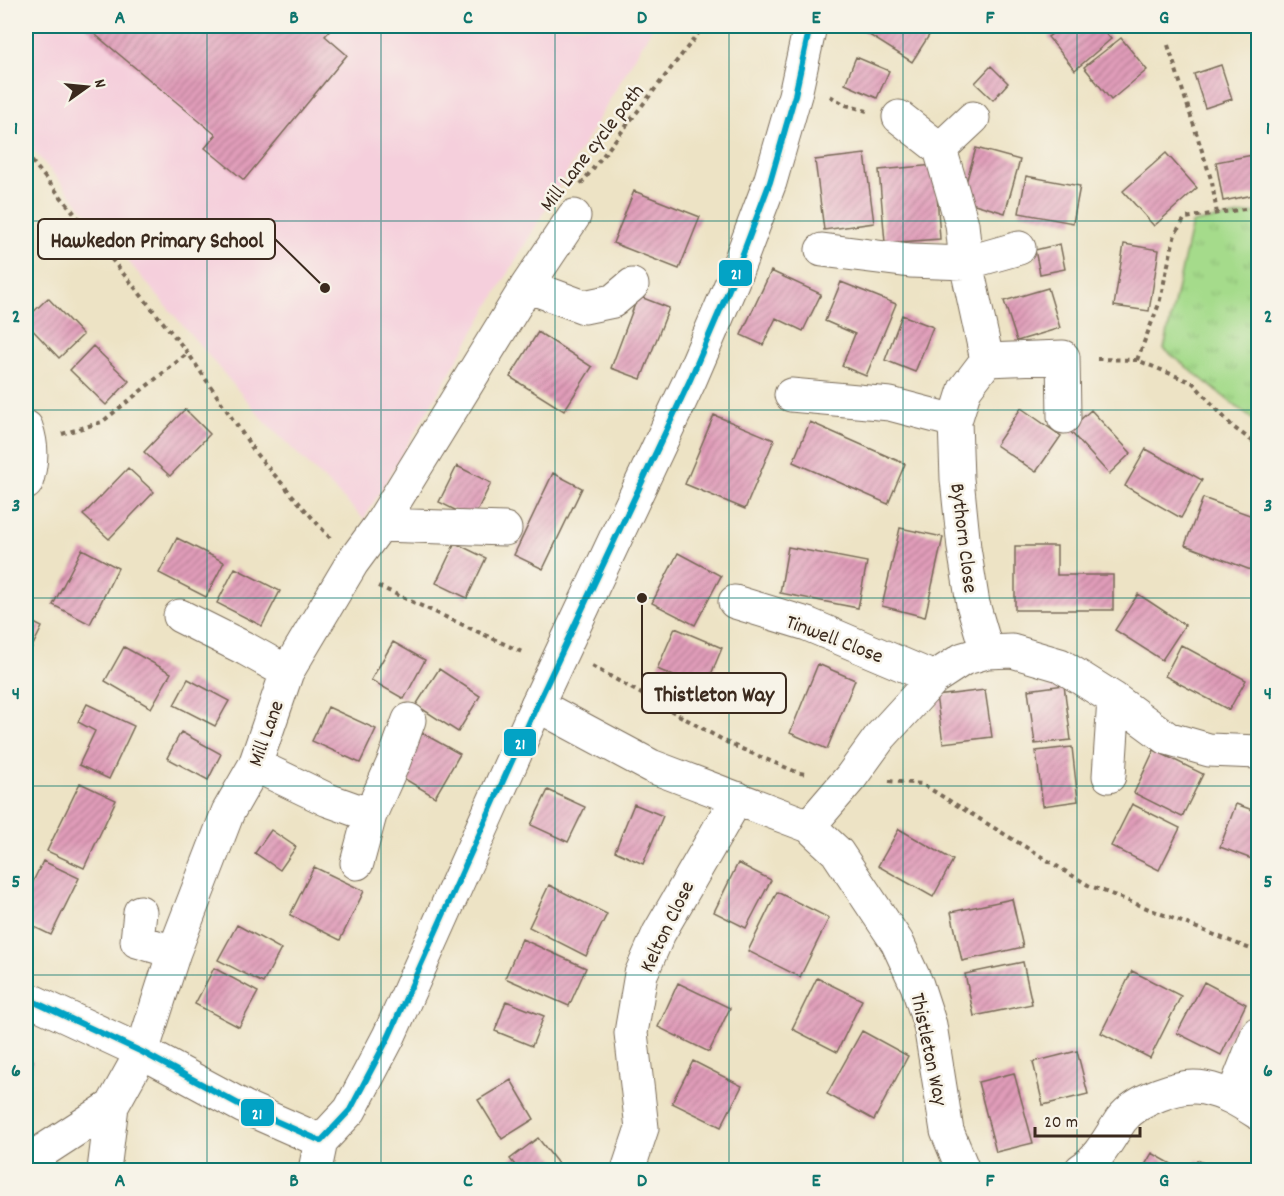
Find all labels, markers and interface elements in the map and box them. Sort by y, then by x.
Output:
text: A [115,5,126,33]
text: B [289,5,299,33]
text: C [463,5,473,33]
text: D [637,5,648,33]
text: E [811,5,821,33]
text: F [986,5,996,33]
text: G [1159,5,1169,33]
north arrow [57,57,117,117]
text: N [87,77,111,91]
street label: Mill Lane cycle path [534,79,653,219]
text: 1 [14,116,18,144]
text: 1 [1266,116,1270,144]
callout: Hawkedon Primary School [38,219,275,259]
text: Hawkedon Primary School [51,227,264,258]
line badge: 21 [718,259,753,287]
text: 21 [731,264,741,287]
text: 2 [12,304,20,332]
text: 2 [1264,304,1272,332]
street label: Bythorn Close [940,482,984,595]
text: 3 [12,493,20,521]
text: 3 [1264,493,1272,521]
street label: Tinwell Close [781,608,887,673]
callout: Thistleton Way [642,673,786,713]
text: 4 [12,681,20,709]
text: Thistleton Way [654,681,775,712]
text: 4 [1264,681,1272,709]
street label: Mill Lane [242,697,294,771]
line badge: 21 [503,728,537,757]
text: 21 [515,734,525,757]
text: 5 [11,869,21,897]
text: 5 [1263,869,1273,897]
street label: Kelton Close [634,877,704,978]
street label: Thistleton Way [900,990,954,1109]
text: 6 [11,1058,21,1086]
text: 6 [1263,1058,1273,1086]
line badge: 21 [240,1098,275,1127]
scale bar [1035,1100,1140,1138]
text: 21 [252,1104,262,1127]
text: 20 m [1044,1111,1078,1136]
text: A [115,1168,126,1196]
text: B [289,1168,299,1196]
text: C [463,1168,473,1196]
text: D [637,1168,648,1196]
text: E [811,1168,821,1196]
text: F [986,1168,996,1196]
text: G [1159,1168,1169,1196]

